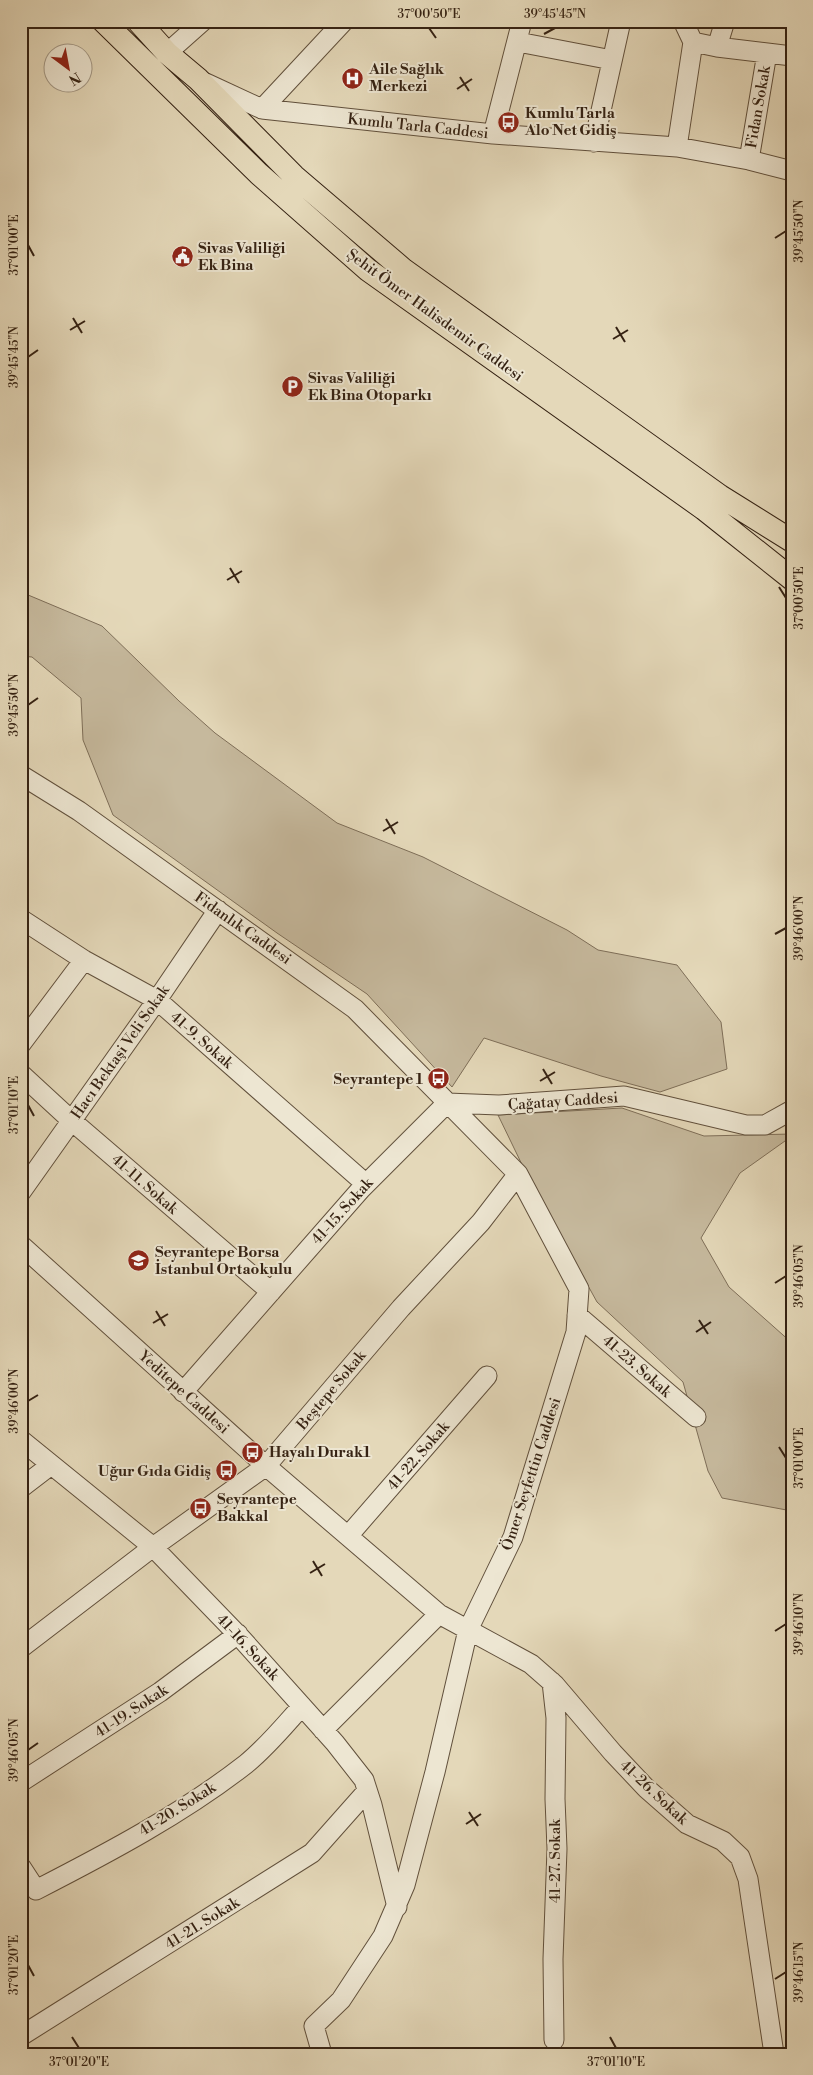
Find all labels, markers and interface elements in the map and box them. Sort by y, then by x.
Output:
text: 37°00'50"E [398,7,461,22]
text: 39°45'45"N [524,7,586,22]
north arrow [42,42,92,92]
place label: Aile Sağlık Merkezi [368,60,445,96]
street label: Fidan Sokak [742,63,775,150]
hospital icon: Aile Sağlık Merkezi [341,66,365,90]
text: N [65,68,84,89]
place label: Kumlu Tarla Alo Net Gidiş [524,104,617,140]
street label: Kumlu Tarla Caddesi [347,110,489,143]
bus stop icon: Kumlu Tarla Alo Net Gidiş [497,110,521,134]
text: 39°45'50"N [792,199,807,262]
text: 37°01'00"E [7,214,22,276]
place label: Sivas Valiliği Ek Bina [198,239,286,275]
street label: Şehit Ömer Halisdemir Caddesi [343,244,527,386]
public building icon: Sivas Valiliği Ek Bina [170,245,194,269]
text: 39°45'45"N [7,326,22,388]
place label: Sivas Valiliği Ek Bina Otoparkı [308,369,432,405]
parking icon: Sivas Valiliği Ek Bina Otoparkı [280,375,304,399]
text: 37°00'50"E [792,567,807,630]
text: 39°45'50"N [7,673,22,736]
street label: Fidanlık Caddesi [191,888,295,969]
text: 39°46'00"N [792,895,807,960]
street label: Hacı Bektaşi Veli Sokak [67,981,175,1123]
street label: 41-9. Sokak [166,1008,238,1074]
bus stop icon: Seyrantepe 1 [427,1067,451,1091]
place label: Seyrantepe 1 [334,1070,424,1089]
text: 37°01'10"E [7,1076,22,1134]
street label: Çağatay Caddesi [507,1088,619,1115]
street label: 41-11. Sokak [107,1150,183,1219]
street label: 41-15. Sokak [307,1173,378,1249]
place label: Seyrantepe Borsa İstanbul Ortaokulu [155,1243,293,1279]
text: 39°46'05"N [792,1244,807,1308]
school or university icon: Seyrantepe Borsa İstanbul Ortaokulu [127,1249,151,1273]
street label: 41-23. Sokak [598,1331,676,1402]
street label: Yeditepe Caddesi [134,1346,233,1438]
street label: Beştepe Sokak [292,1346,371,1435]
text: 39°46'00"N [7,1368,22,1433]
street label: Ömer Seyfettin Caddesi [497,1395,565,1553]
street label: 41-22. Sokak [383,1417,454,1495]
text: 37°01'00"E [792,1427,807,1489]
bus stop icon: Hayalı Durak1 [241,1440,265,1464]
place label: Hayalı Durak1 [269,1443,371,1462]
bus stop icon: Uğur Gıda Gidiş [215,1459,239,1483]
place label: Uğur Gıda Gidiş [98,1462,211,1481]
place label: Seyrantepe Bakkal [217,1490,297,1526]
bus stop icon: Seyrantepe Bakkal [189,1496,213,1520]
text: 39°46'10"N [792,1593,807,1655]
street label: 41-16. Sokak [212,1610,284,1685]
street label: 41-19. Sokak [91,1680,172,1742]
text: 39°46'05"N [7,1718,22,1782]
street label: 41-26. Sokak [616,1756,693,1830]
street label: 41-20. Sokak [135,1778,220,1841]
street label: 41-27. Sokak [546,1818,565,1903]
street label: 41-21. Sokak [162,1892,244,1954]
text: 37°01'20"E [7,1935,22,1995]
text: 39°46'15"N [792,1942,807,2002]
text: 37°01'20"E [49,2055,109,2070]
text: 37°01'10"E [587,2055,645,2070]

